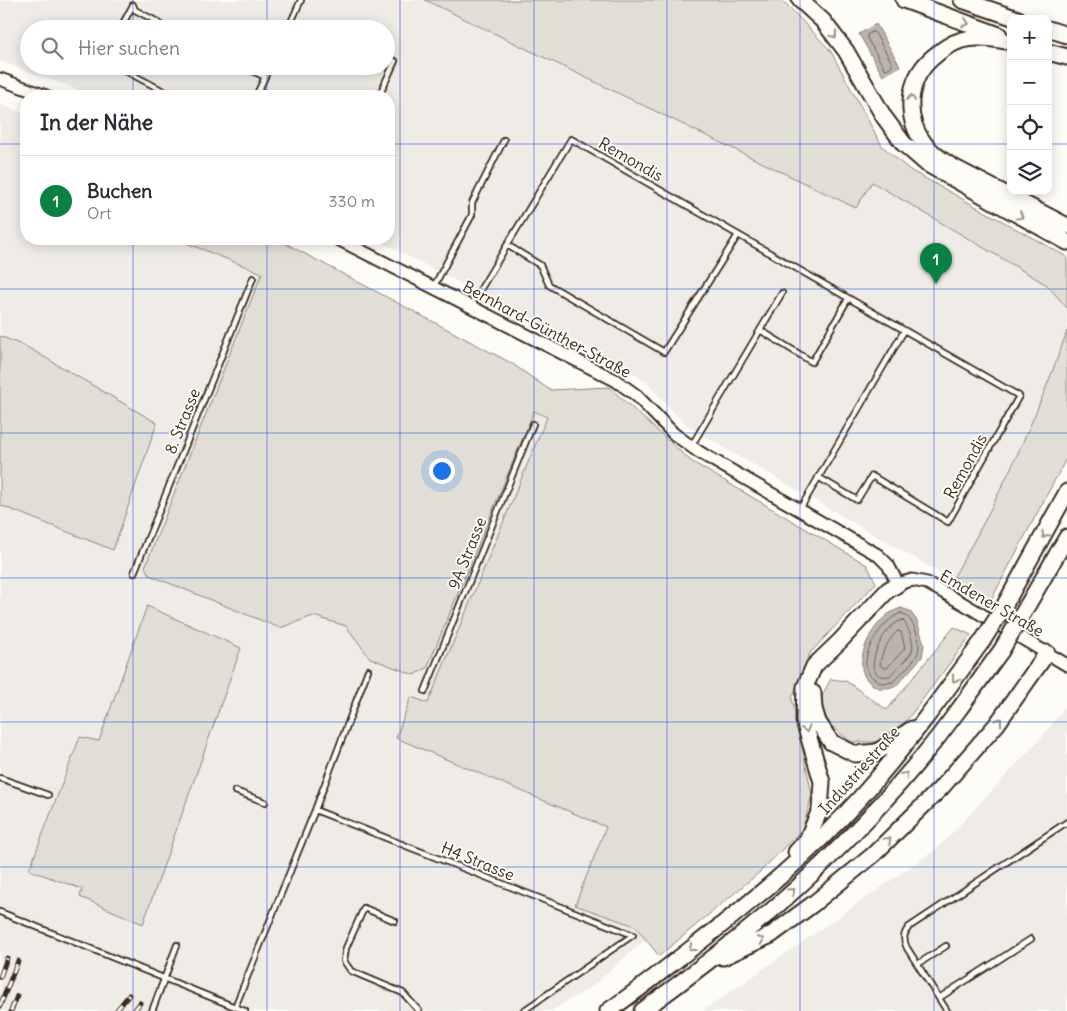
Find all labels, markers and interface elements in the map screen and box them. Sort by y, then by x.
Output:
map controls [1007,15,1052,195]
button: + [1007,15,1052,60]
one-way arrow [962,17,970,27]
search box [20,20,395,75]
one-way arrow [828,29,836,38]
icon: search [38,34,66,62]
text: Hier suchen [78,36,180,60]
button: − [1007,60,1052,105]
one-way arrow [906,94,917,102]
button: locate [1007,105,1052,150]
text: In der Nähe [40,109,153,136]
street label: Remondis [595,133,667,185]
button: layers [1007,150,1052,195]
text: Buchen [87,179,152,203]
text: 1 [53,191,59,211]
text: 330 m [328,191,375,211]
text: Ort [87,203,111,223]
one-way arrow [1015,210,1024,220]
pin: 1 [920,243,952,284]
street label: Bernhard-Günther-Straße [459,276,635,382]
street label: 8. Strasse [160,385,204,457]
street label: Remondis [939,430,991,502]
your location [429,458,455,484]
street label: 9A Strasse [443,514,491,592]
one-way arrow [1041,530,1051,539]
street label: Emdener Straße [937,565,1047,641]
one-way arrow [952,673,961,683]
one-way arrow [993,717,1002,727]
street label: Industriestraße [814,722,904,818]
one-way arrow [801,724,811,732]
one-way arrow [900,772,908,781]
one-way arrow [883,836,892,845]
street label: H4 Strasse [438,837,518,885]
one-way arrow [787,888,796,897]
one-way arrow [756,935,765,946]
one-way arrow [689,943,698,951]

